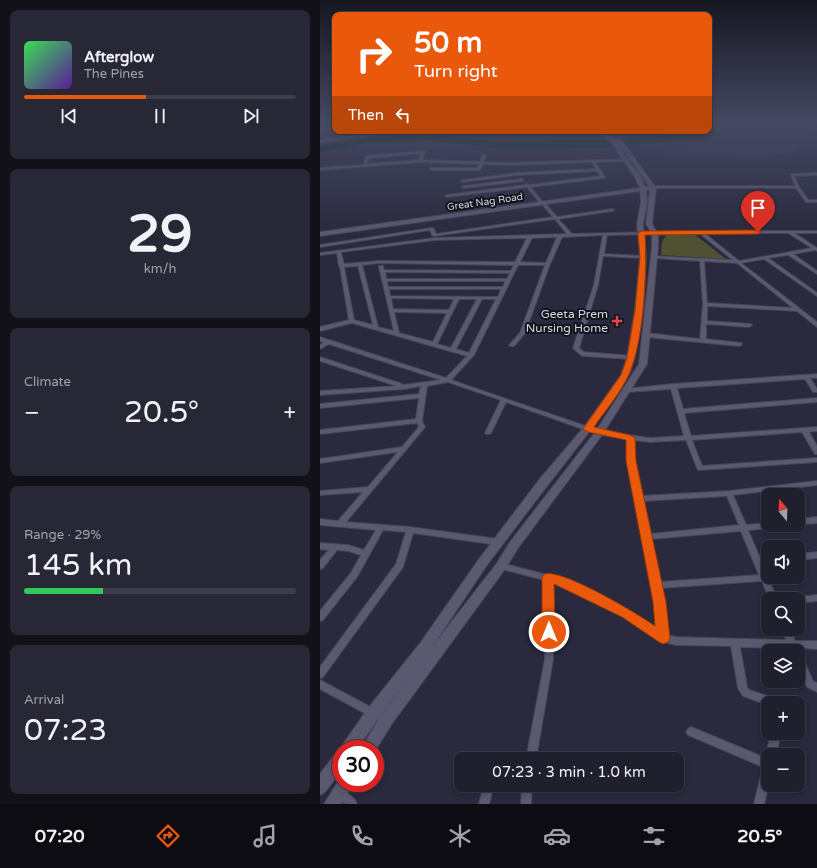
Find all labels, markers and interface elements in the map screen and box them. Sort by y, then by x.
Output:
text: 50 m [414,26,482,60]
icon: right [348,28,400,80]
text: Afterglow [84,48,154,66]
text: Turn right [414,60,498,82]
text: The Pines [84,66,144,82]
icon: left [392,104,414,126]
icon: previous [58,105,80,127]
icon: pause [149,105,171,127]
icon: next [240,105,262,127]
text: Then [348,106,384,124]
street label: Great Nag Road [446,191,524,213]
pin [741,191,775,232]
icon: arrive [747,197,769,219]
text: 29 [127,203,193,266]
text: km/h [144,261,176,277]
place label: Geeta Prem Nursing Home [526,307,608,335]
marker: Geeta Prem Nursing Home [611,315,623,327]
text: Climate [24,374,71,390]
text: 20.5° [124,394,199,431]
text: − [24,400,40,426]
text: + [284,400,296,426]
north arrow [761,488,805,532]
map controls [761,488,805,792]
text: Range · 29% [24,527,101,543]
button: sound [761,540,805,584]
text: 145 km [24,547,132,584]
button: search [761,592,805,636]
position arrow [528,611,570,653]
button: layers [761,644,805,688]
text: Arrival [24,692,64,708]
button: + [761,696,805,740]
text: 07:23 [24,712,107,749]
speed limit sign: 30 [332,740,384,792]
button: − [761,748,805,792]
text: 07:23 · 3 min · 1.0 km [492,763,646,781]
icon: directions [154,822,182,850]
icon: music [251,822,279,850]
icon: phone [348,822,376,850]
icon: climate [446,822,474,850]
icon: car [543,822,571,850]
icon: filters [640,822,668,850]
text: 07:20 [35,825,85,847]
text: 20.5° [737,825,782,847]

